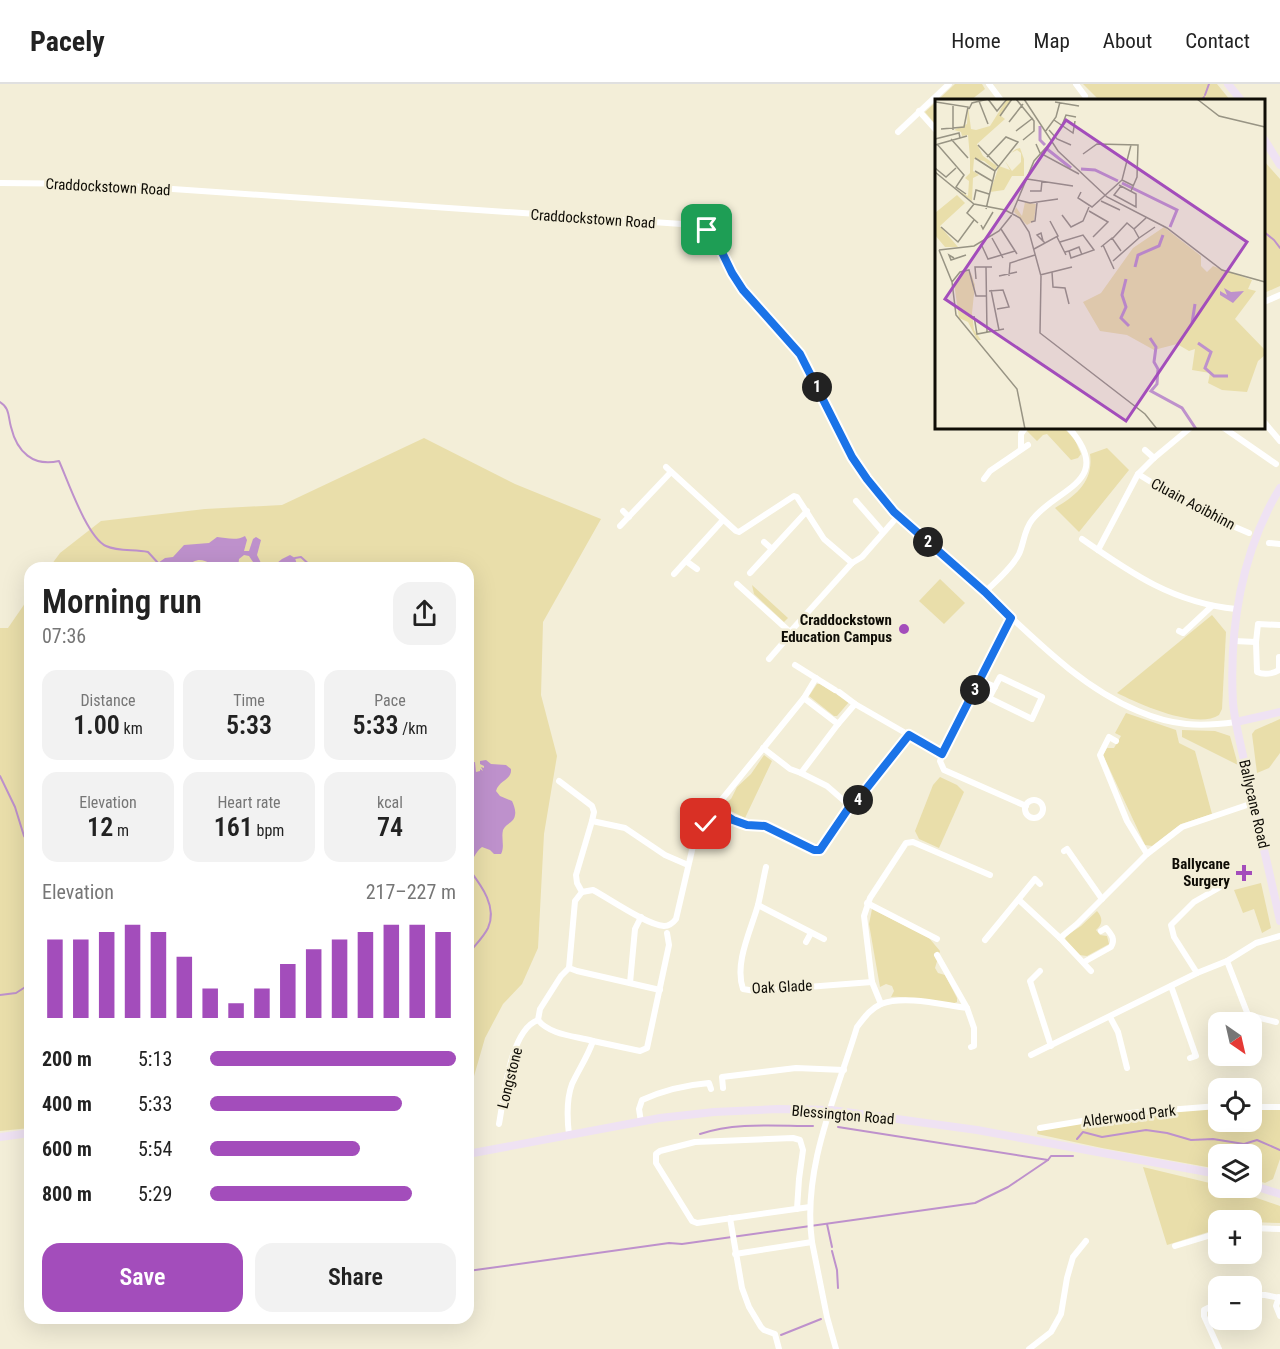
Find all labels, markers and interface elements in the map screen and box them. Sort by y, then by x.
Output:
text: Pacely [30,25,105,58]
text: Home [951,29,1001,53]
text: Map [1034,29,1070,53]
text: About [1103,29,1152,53]
text: Contact [1185,29,1250,53]
inset map [935,99,1265,429]
street label: Craddockstown Road [45,175,171,199]
pin [681,204,732,255]
street label: Craddockstown Road [530,206,656,232]
icon: arrive [690,213,723,246]
pin: 1 [802,372,832,402]
text: 1 [813,377,821,396]
street label: Cluain Aoibhinn [1148,474,1238,534]
pin: 2 [913,527,943,557]
text: 2 [924,532,932,551]
text: Morning run [42,582,202,621]
button: share [393,582,456,645]
place label: Craddockstown Education Campus [781,611,892,646]
marker: Craddockstown Education Campus [897,622,911,636]
text: 07:36 [42,624,86,648]
pin: 3 [960,675,990,705]
text: 3 [971,680,979,699]
text: Distance [80,691,136,710]
text: Time [233,691,265,710]
text: Pace [374,691,406,710]
text: 1.00 [73,710,120,740]
text: 5:33 [226,710,272,740]
text: 5:33 [353,710,399,740]
text: km [120,719,143,738]
text: /km [399,719,427,738]
street label: Ballycane Road [1235,758,1273,850]
pin: 4 [843,785,873,815]
text: 4 [854,790,862,809]
text: Elevation [79,793,137,812]
text: Heart rate [217,793,281,812]
text: kcal [377,793,403,812]
pin [680,798,731,849]
icon: check [689,807,722,840]
text: 12 [87,812,113,842]
text: 161 [214,812,253,842]
text: 74 [377,812,403,842]
text: m [113,821,129,840]
text: bpm [253,821,284,840]
place label: Ballycane Surgery [1172,855,1230,890]
marker: Ballycane Surgery [1235,864,1253,882]
text: Elevation [42,880,114,904]
text: 217–227 m [366,880,456,904]
street label: Oak Glade [751,976,813,998]
north arrow [1208,1012,1262,1066]
map controls [1208,1012,1262,1330]
street label: Longstone [494,1046,526,1110]
text: 200 m [42,1047,92,1071]
text: 5:13 [138,1047,172,1071]
button: locate [1208,1078,1262,1132]
text: 400 m [42,1092,92,1116]
text: 5:33 [138,1092,172,1116]
street label: Alderwood Park [1081,1101,1177,1131]
street label: Blessington Road [791,1102,895,1128]
text: 600 m [42,1137,92,1161]
text: 5:54 [138,1137,172,1161]
button: layers [1208,1144,1262,1198]
text: 800 m [42,1182,92,1206]
text: 5:29 [138,1182,172,1206]
button: + [1208,1210,1262,1264]
button: Save [42,1243,243,1312]
button: Share [255,1243,456,1312]
button: − [1208,1276,1262,1330]

